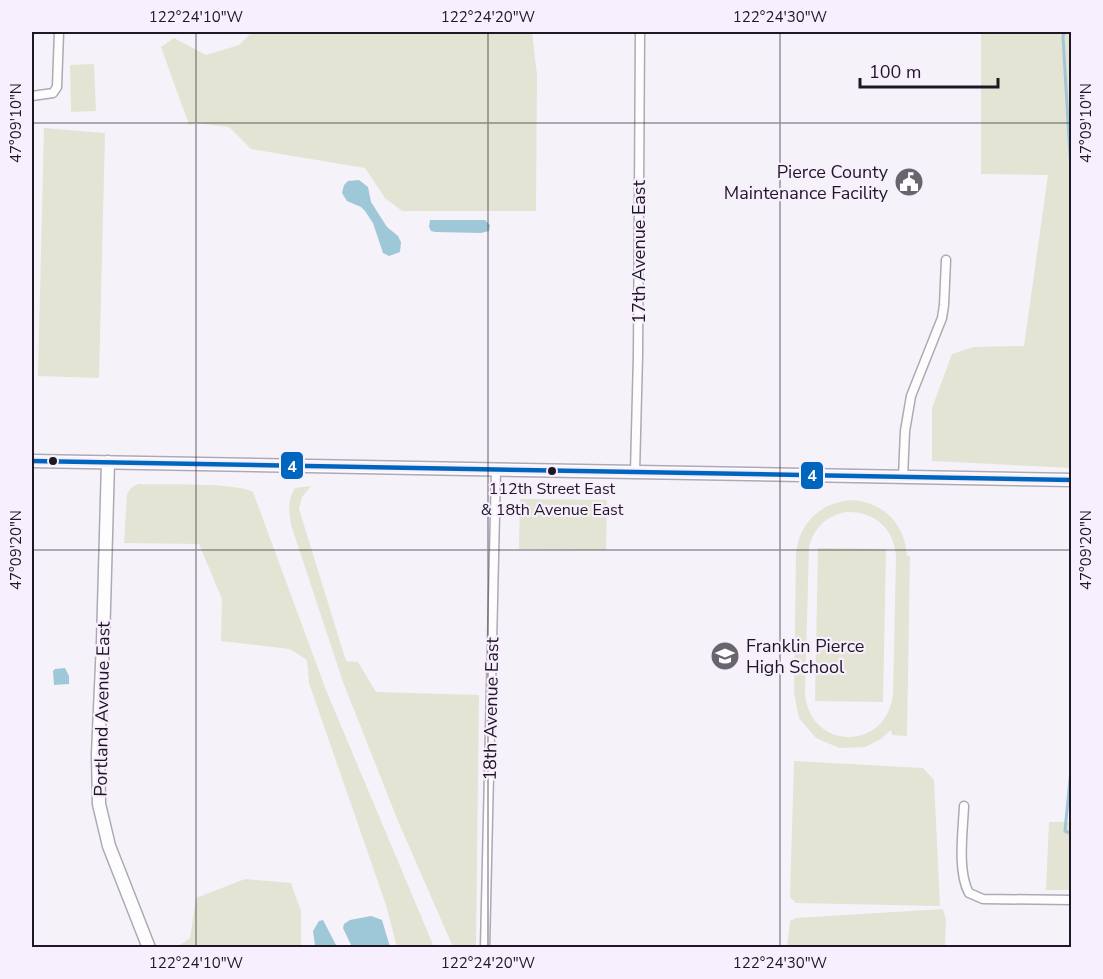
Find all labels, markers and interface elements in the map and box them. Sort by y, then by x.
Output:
text: 122°24'10"W [149,7,244,27]
text: 122°24'20"W [441,7,536,27]
text: 122°24'30"W [733,7,828,27]
scale bar [860,51,998,89]
text: 100 m [869,60,921,84]
text: 47°09'10"N [6,83,26,163]
text: 47°09'10"N [1076,83,1096,163]
place label: Pierce County Maintenance Facility [724,160,889,205]
public building icon: Pierce County Maintenance Facility [893,166,925,198]
street label: 17th Avenue East [627,180,651,324]
line badge: 4 [280,451,304,480]
unlabelled marker [47,455,59,467]
text: 4 [287,456,297,478]
line badge: 4 [800,461,824,490]
marker: 112th Street East & 18th Avenue East [546,465,558,477]
text: 4 [807,465,817,487]
place label: 112th Street East & 18th Avenue East [481,478,624,521]
text: 47°09'20"N [6,510,26,590]
text: 47°09'20"N [1076,510,1096,590]
street label: Portland Avenue East [88,621,116,797]
place label: Franklin Pierce High School [746,634,864,679]
street label: 18th Avenue East [478,636,504,781]
school or university icon: Franklin Pierce High School [709,640,741,672]
text: 122°24'10"W [149,953,244,973]
text: 122°24'20"W [441,953,536,973]
text: 122°24'30"W [733,953,828,973]

